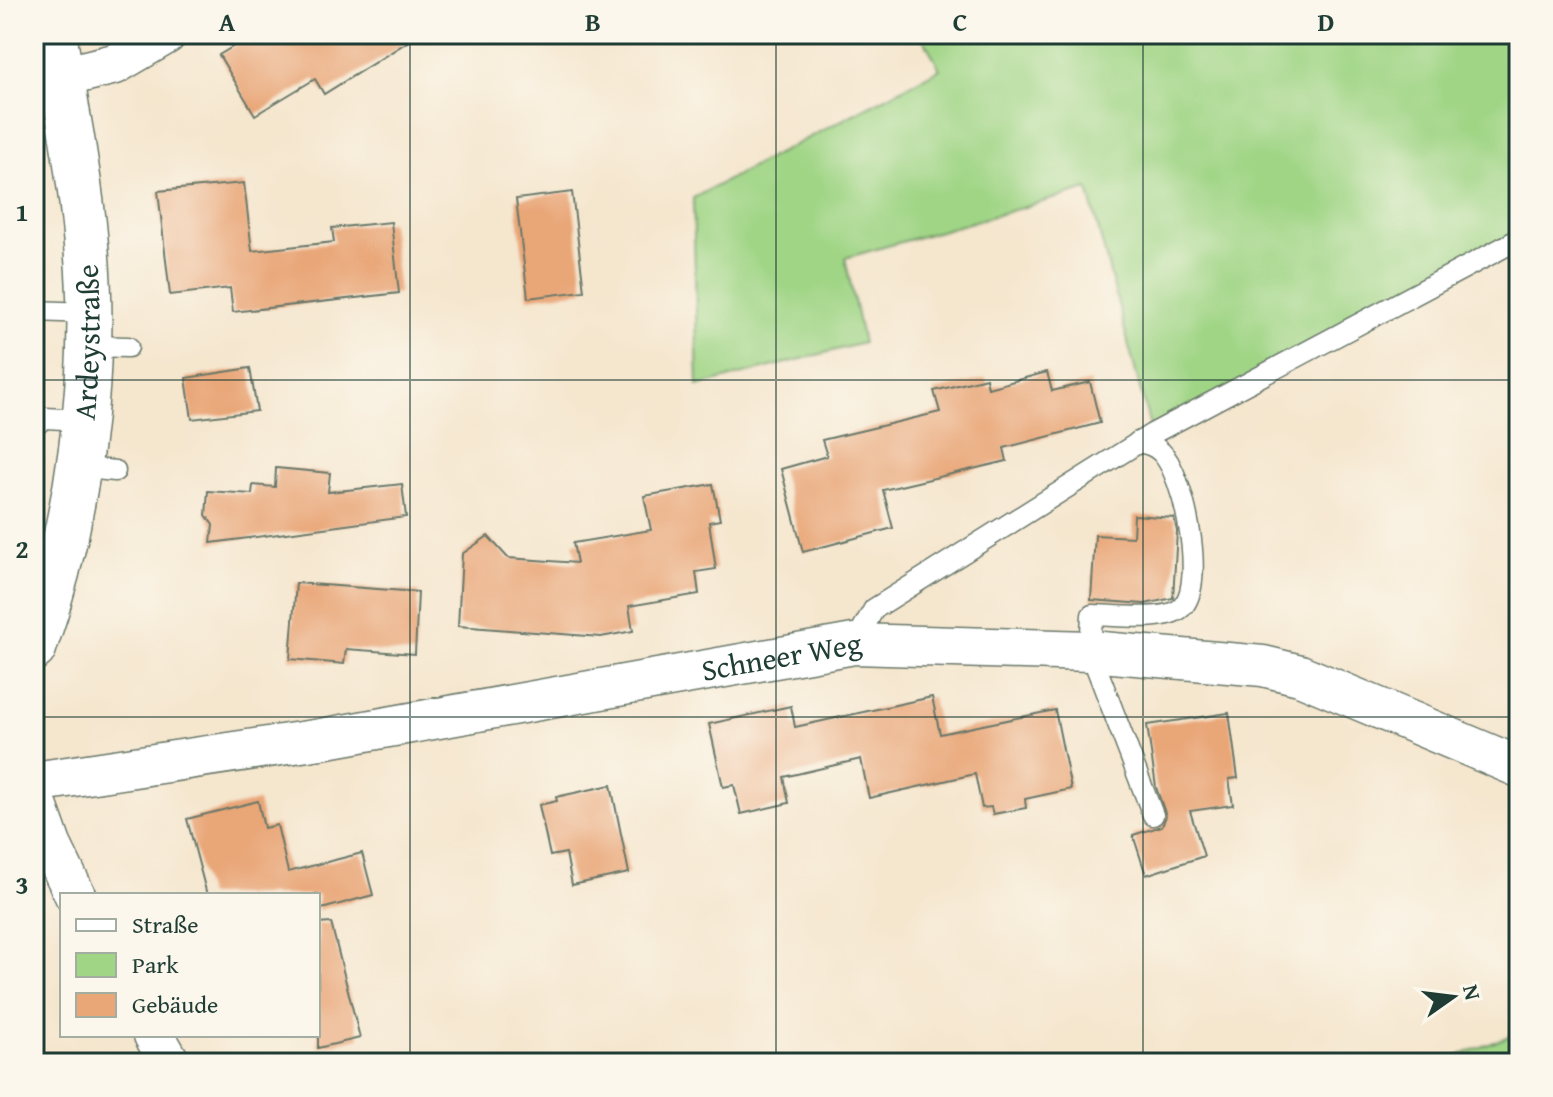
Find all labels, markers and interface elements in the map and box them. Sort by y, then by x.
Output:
text: A [219,2,236,41]
text: B [585,2,601,41]
text: C [953,2,967,41]
text: D [1318,2,1334,41]
text: 1 [15,192,29,231]
street label: Ardeystraße [62,263,110,422]
text: 2 [15,529,29,568]
street label: Schneer Weg [698,620,865,692]
text: 3 [15,865,29,904]
legend [60,893,320,1037]
text: Straße [132,907,199,942]
text: Park [132,947,179,982]
north arrow [1413,957,1493,1037]
text: N [1455,981,1490,1003]
text: Gebäude [132,987,218,1022]

